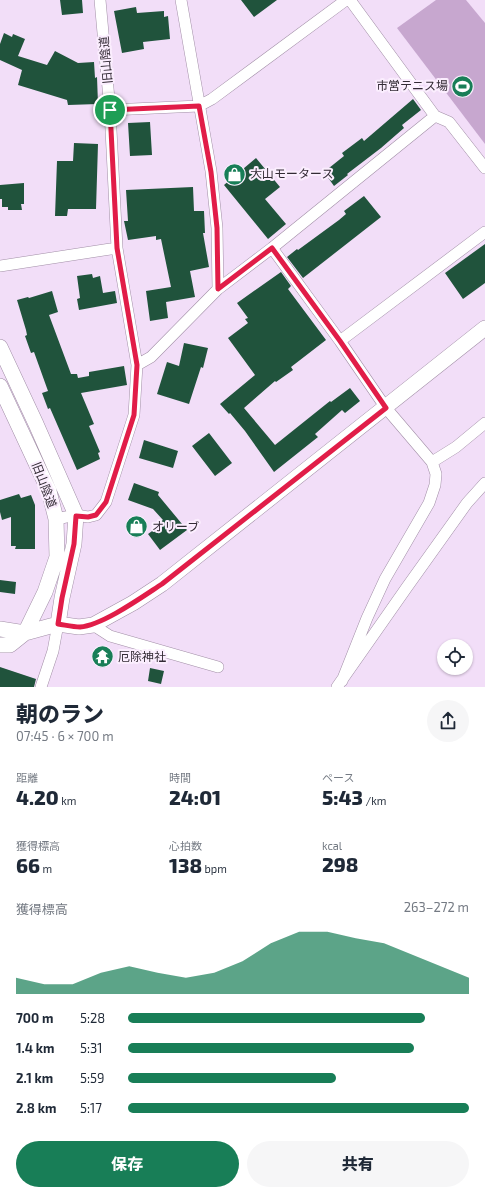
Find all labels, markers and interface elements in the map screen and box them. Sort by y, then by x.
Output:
street label: 旧山陰道 [96,36,114,85]
sports icon: 市営テニス場 [450,73,476,99]
place label: 市営テニス場 [376,78,448,92]
pin [93,93,127,127]
icon: arrive [99,99,121,121]
shop icon: 大山モータース [222,161,248,187]
place label: 大山モータース [250,166,333,180]
street label: 旧山陰道 [30,460,60,510]
shop icon: オリーブ [123,514,149,540]
place label: オリーブ [152,519,199,533]
map controls [437,639,473,675]
button: locate [437,639,473,675]
temple icon: 厄除神社 [90,644,116,670]
place label: 厄除神社 [118,649,166,663]
text: 朝のラン [16,700,104,726]
button: share [427,700,469,742]
text: 07:45 · 6 × 700 m [16,728,114,744]
text: 距離 [16,771,38,784]
text: 時間 [169,771,191,784]
text: ペース [322,771,354,784]
text: 4.20 [16,785,59,809]
text: 24:01 [169,785,221,809]
text: 5:43 [322,785,363,809]
text: km [59,794,76,807]
text: /km [363,794,386,807]
text: 獲得標高 [16,839,60,852]
text: 心拍数 [169,839,202,852]
text: kcal [322,839,342,852]
text: 298 [322,852,358,876]
text: 66 [16,853,40,877]
text: 138 [169,853,202,877]
text: m [40,862,52,875]
text: bpm [202,862,227,875]
text: 263–272 m [404,899,469,915]
text: 獲得標高 [16,901,68,917]
text: 700 m [16,1010,54,1026]
text: 5:28 [80,1010,105,1026]
text: 1.4 km [16,1040,55,1056]
text: 5:31 [80,1040,102,1056]
text: 2.1 km [16,1070,53,1086]
text: 5:59 [80,1070,104,1086]
text: 2.8 km [16,1100,56,1116]
text: 5:17 [80,1100,102,1116]
button: 保存 [16,1141,239,1187]
button: 共有 [247,1141,469,1187]

